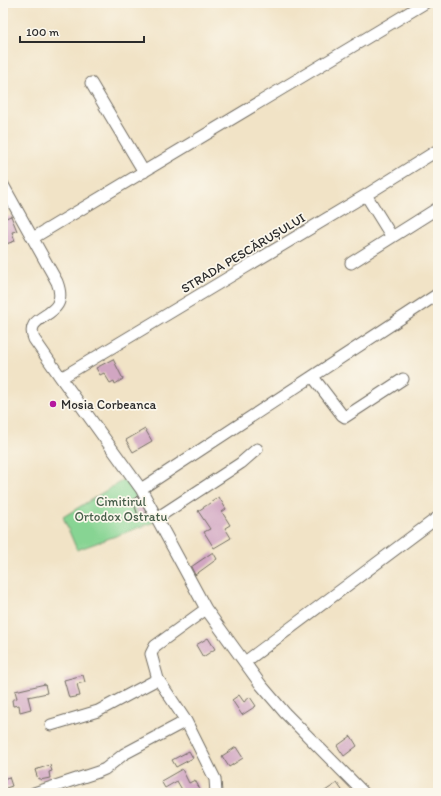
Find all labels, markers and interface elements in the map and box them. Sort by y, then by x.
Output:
scale bar [20,18,144,44]
text: 100 m [26,25,59,39]
street label: STRADA PESCĂRUȘULUI [178,210,308,296]
place label: Mosia Corbeanca [61,397,157,412]
marker: Mosia Corbeanca [48,399,58,409]
park label: Cimitirul Ortodox Ostratu [74,494,168,524]

